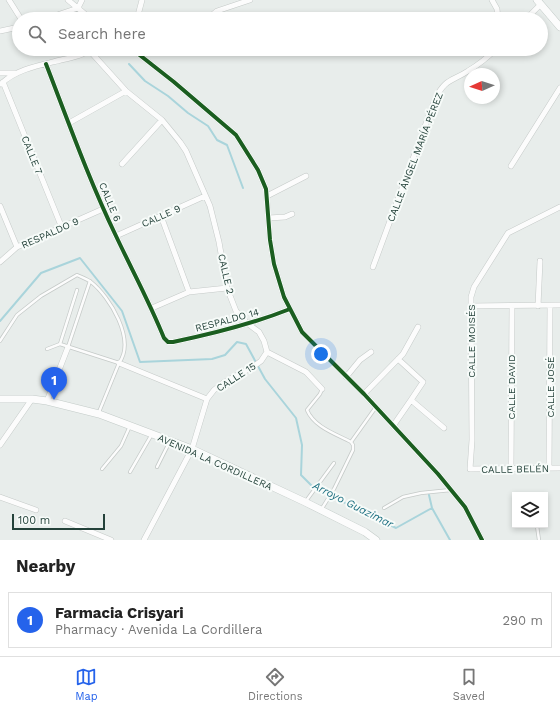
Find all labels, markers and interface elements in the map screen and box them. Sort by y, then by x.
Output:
search box [12,12,548,56]
icon: search [26,23,48,45]
text: Search here [58,25,146,43]
north arrow [464,68,500,104]
street label: CALLE ÁNGEL MARÍA PÉREZ [385,91,445,223]
street label: CALLE 7 [19,134,45,176]
street label: CALLE 6 [97,181,123,223]
street label: CALLE 9 [140,203,182,229]
street label: RESPALDO 9 [19,215,81,251]
street label: CALLE 2 [216,253,236,295]
street label: CALLE MOISÉS [466,304,477,378]
street label: RESPALDO 14 [194,306,260,334]
your location [311,344,331,364]
street label: CALLE DAVID [506,355,517,419]
street label: CALLE JOSÉ [545,357,556,417]
street label: CALLE 15 [214,360,258,394]
pin: 1 [41,367,67,400]
street label: AVENIDA LA CORDILLERA [156,432,274,492]
street label: CALLE BELÉN [481,463,549,475]
water label: Arroyo Guazimar [310,479,396,531]
map controls [512,492,548,528]
button: layers [512,492,548,528]
scale bar [12,512,105,531]
text: 100 m [18,514,50,527]
text: Nearby [16,556,75,576]
text: Farmacia Crisyari [55,604,184,622]
text: 1 [27,613,33,628]
text: 290 m [502,613,543,628]
text: Pharmacy · Avenida La Cordillera [55,622,262,637]
tab: Map [75,666,98,703]
tab: Directions [248,666,302,703]
tab: Saved [453,666,485,703]

